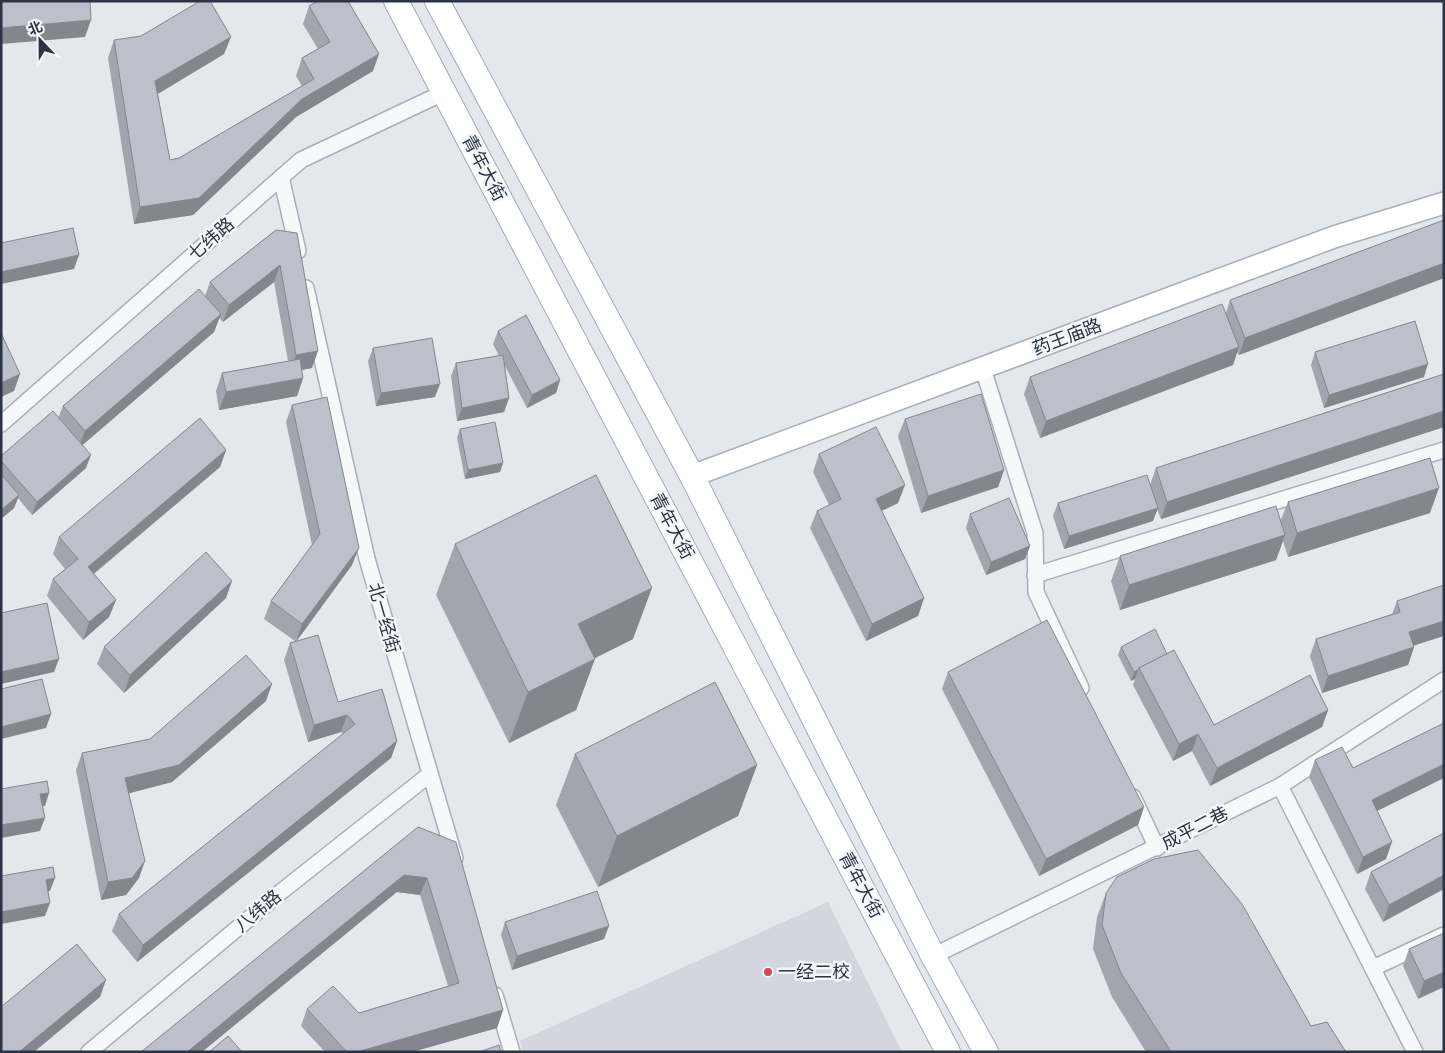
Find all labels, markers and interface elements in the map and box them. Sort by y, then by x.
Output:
north arrow [15,15,65,65]
text: 北 [25,17,45,39]
street label: 青年大街 [457,130,512,205]
street label: 七纬路 [182,211,239,266]
street label: 药王庙路 [1029,312,1105,361]
street label: 青年大街 [645,488,700,563]
street label: 北一经街 [363,580,406,656]
street label: 成平二巷 [1157,800,1233,855]
street label: 青年大街 [834,847,889,922]
street label: 八纬路 [229,884,286,938]
place label: 一经二校 [778,959,850,984]
marker: 一经二校 [762,966,774,978]

